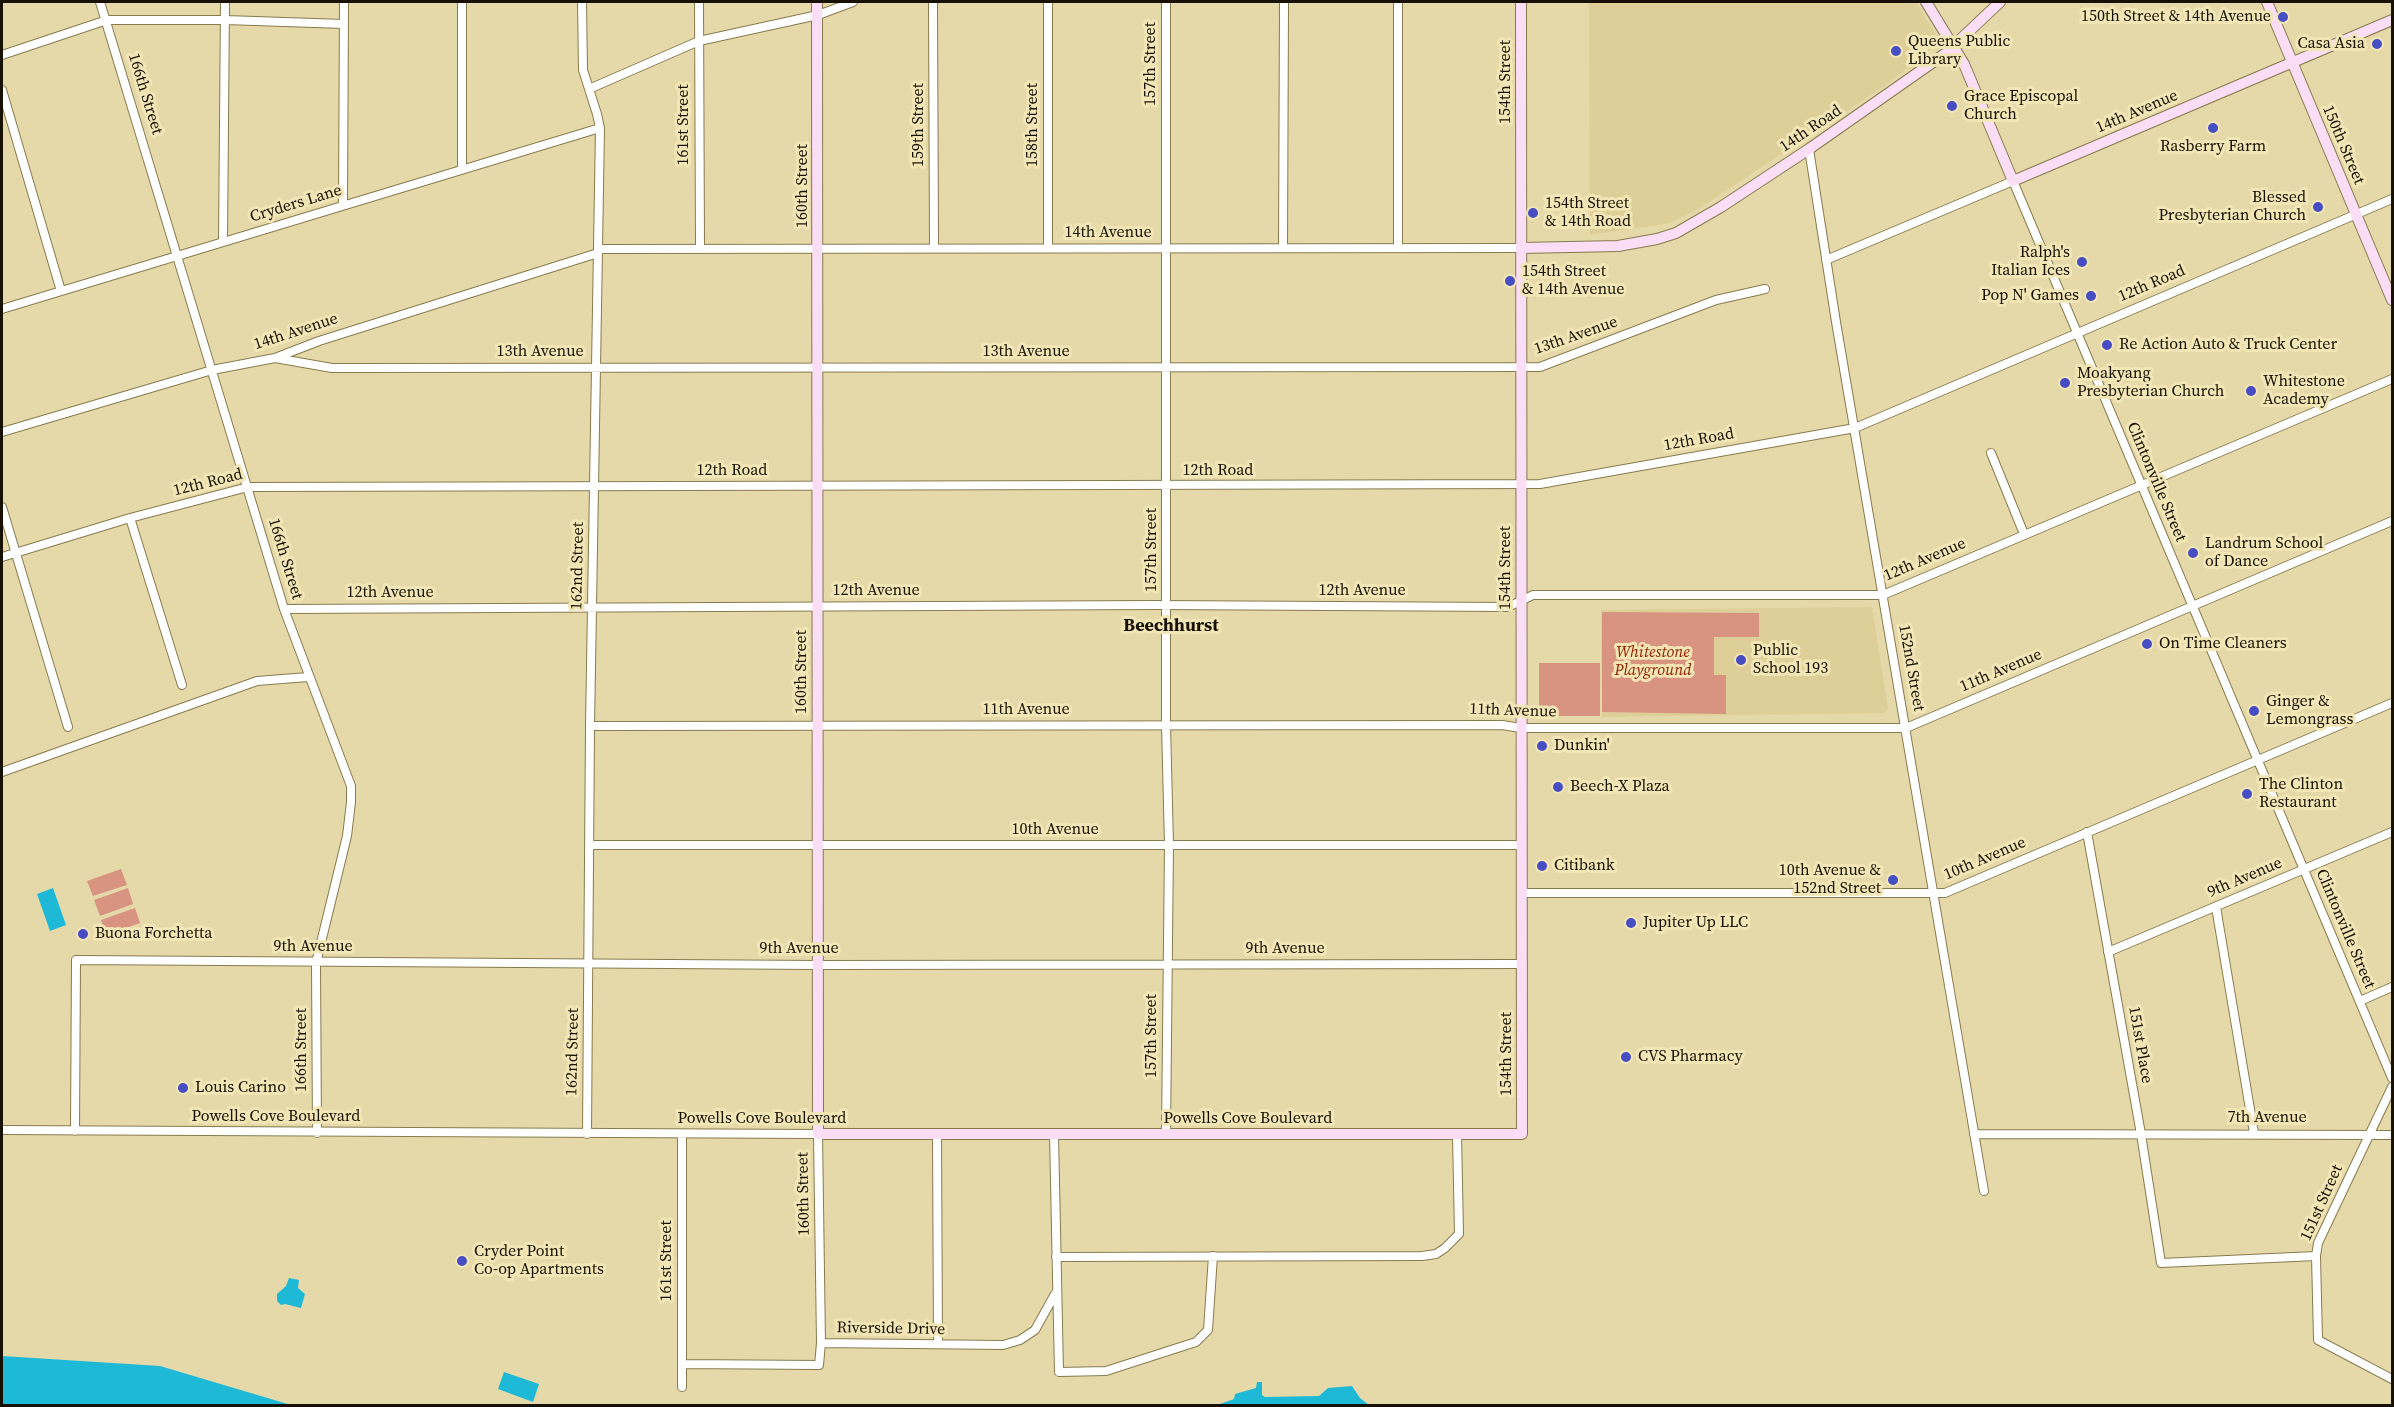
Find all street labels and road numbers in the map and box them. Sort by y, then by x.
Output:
street label: 157th Street [1141,22,1161,106]
street label: 154th Street [1496,40,1516,124]
street label: 166th Street [124,51,166,137]
street label: 159th Street [909,83,929,167]
street label: 158th Street [1023,83,1043,167]
street label: 161st Street [674,84,694,166]
street label: 14th Avenue [2093,86,2181,138]
street label: 14th Road [1776,101,1846,157]
street label: 150th Street [2318,103,2368,187]
street label: 160th Street [793,144,813,228]
street label: Cryders Lane [248,181,344,227]
street label: 14th Avenue [1064,223,1152,243]
street label: 12th Road [2116,261,2188,307]
street label: 14th Avenue [252,309,340,355]
street label: 13th Avenue [1532,313,1620,359]
street label: 13th Avenue [496,342,584,362]
street label: 13th Avenue [982,342,1070,362]
street label: Clintonville Street [2122,419,2190,545]
street label: 12th Road [1662,424,1736,456]
street label: 12th Road [697,461,767,481]
street label: 12th Road [1183,461,1253,481]
street label: 12th Road [171,465,245,501]
street label: 157th Street [1142,508,1162,592]
street label: 166th Street [264,516,306,602]
street label: 162nd Street [568,522,588,610]
street label: 154th Street [1496,526,1516,610]
street label: 12th Avenue [1881,534,1969,586]
street label: 12th Avenue [832,581,920,601]
street label: 12th Avenue [1318,581,1406,601]
street label: 12th Avenue [346,583,434,603]
street label: 152nd Street [1894,623,1928,713]
street label: 160th Street [792,630,812,714]
street label: 11th Avenue [1957,645,2045,697]
street label: 11th Avenue [982,700,1070,720]
street label: 11th Avenue [1469,700,1557,722]
street label: 10th Avenue [1011,820,1099,840]
street label: 10th Avenue [1941,833,2029,885]
street label: 9th Avenue [2205,854,2285,902]
street label: Clintonville Street [2311,866,2379,992]
street label: 9th Avenue [273,937,353,957]
street label: 9th Avenue [759,939,839,959]
street label: 9th Avenue [1245,939,1325,959]
street label: 157th Street [1142,994,1162,1078]
street label: 151st Place [2124,1005,2156,1085]
street label: 166th Street [292,1008,312,1092]
street label: 162nd Street [563,1008,583,1096]
street label: 154th Street [1497,1012,1517,1096]
street label: Powells Cove Boulevard [192,1107,360,1127]
street label: 7th Avenue [2227,1108,2307,1128]
street label: Powells Cove Boulevard [678,1109,846,1129]
street label: Powells Cove Boulevard [1164,1109,1332,1129]
street label: 160th Street [794,1152,814,1236]
street label: 151st Street [2297,1162,2347,1244]
street label: 161st Street [657,1220,677,1302]
street label: Riverside Drive [836,1318,946,1340]

